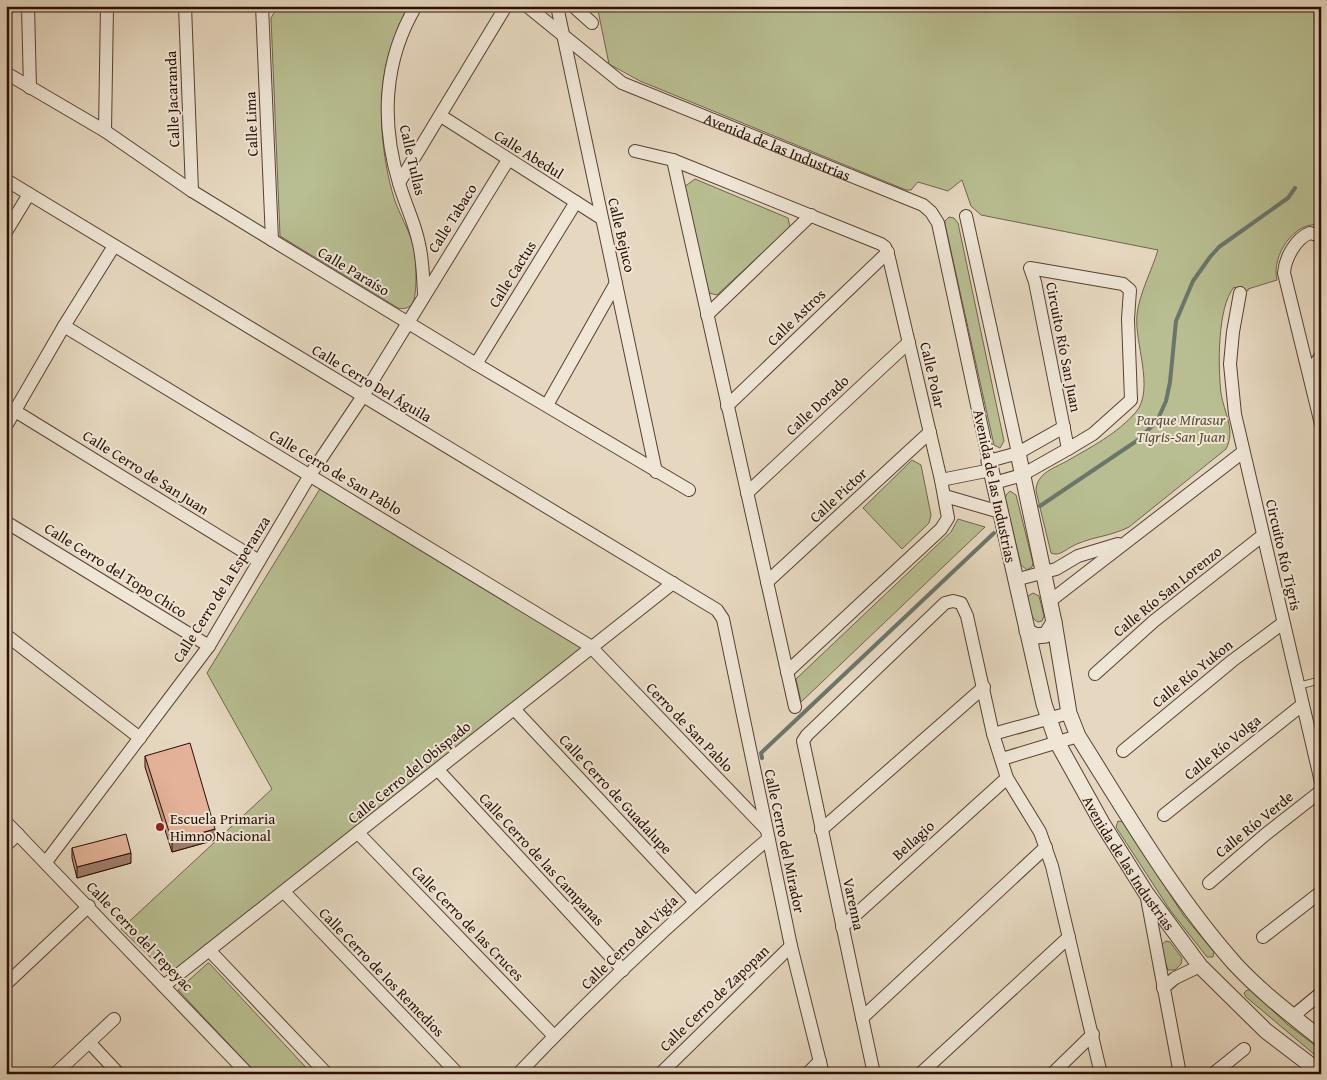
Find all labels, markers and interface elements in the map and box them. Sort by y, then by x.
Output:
street label: Calle Jacaranda [160,51,184,147]
street label: Calle Lima [239,91,263,157]
street label: Avenida de las Industrias [701,107,854,185]
street label: Calle Tullas [395,123,431,197]
street label: Calle Abedul [490,124,568,184]
street label: Calle Tabaco [422,179,482,257]
street label: Calle Bejuco [603,196,641,275]
street label: Calle Cactus [483,236,541,311]
street label: Calle Paraíso [314,241,394,301]
street label: Circuito Río San Juan [1041,280,1087,414]
street label: Calle Astros [762,284,830,350]
street label: Calle Cerro Del Águila [308,339,436,427]
street label: Calle Polar [915,340,951,410]
street label: Calle Dorado [781,370,854,440]
street label: Avenida de las Industrias [968,407,1022,565]
park label: Parque Mirasur Tigris-San Juan [1136,409,1226,447]
street label: Calle Cerro de San Pablo [266,424,407,520]
street label: Calle Cerro de San Juan [79,425,214,520]
street label: Calle Pictor [804,463,872,527]
street label: Circuito Río Tigris [1261,497,1307,613]
street label: Calle Cerro de la Esperanza [167,512,275,666]
street label: Calle Cerro del Topo Chico [41,518,192,623]
street label: Calle Río San Lorenzo [1108,540,1226,641]
street label: Calle Río Yukon [1147,634,1237,712]
street label: Cerro de San Pablo [642,677,739,777]
street label: Calle Río Volga [1179,710,1265,784]
street label: Calle Cerro del Obispado [343,716,475,828]
street label: Calle Cerro de Guadalupe [555,729,677,859]
street label: Calle Cerro del Mirador [760,767,810,915]
street label: Calle Río Verde [1211,786,1297,862]
street label: Calle Cerro de las Campanas [475,788,610,930]
street label: Avenida de las Industrias [1078,791,1180,934]
place label: Escuela Primaria Himno Nacional [170,808,275,846]
street label: Bellagio [887,815,939,865]
marker: Escuela Primaria Himno Nacional [154,821,166,833]
street label: Calle Cerro de las Cruces [407,861,529,985]
street label: Calle Cerro del Tepeyac [82,876,198,996]
street label: Varenna [838,876,870,932]
street label: Calle Cerro del Vigía [576,890,682,994]
street label: Calle Cerro de los Remedios [315,903,450,1041]
street label: Calle Cerro de Zapopan [655,940,774,1056]

